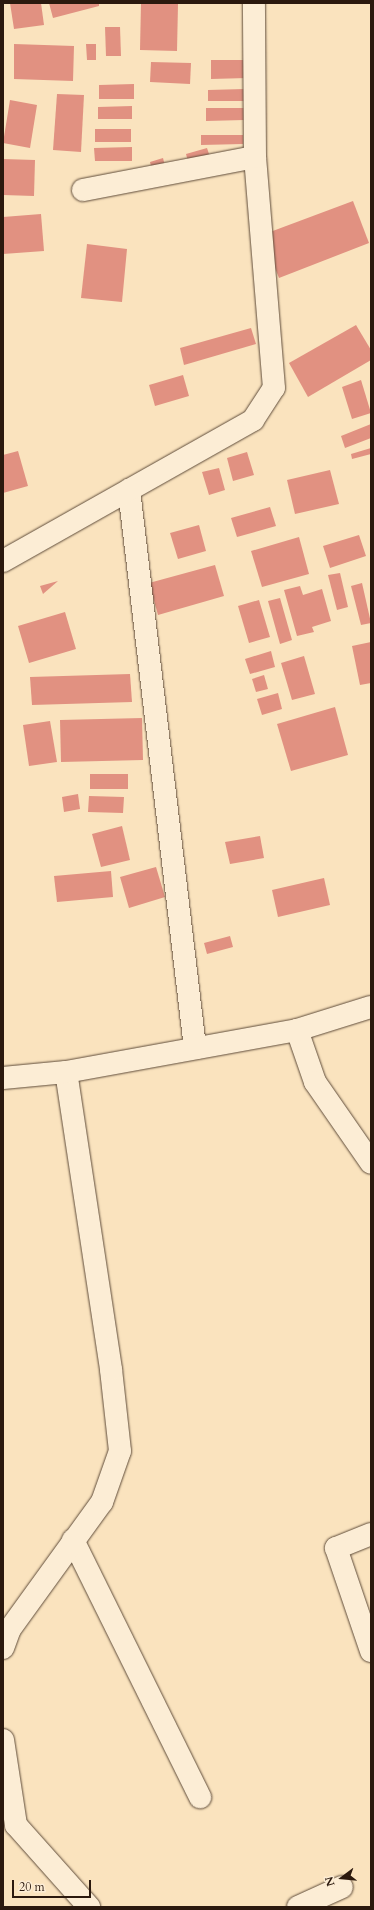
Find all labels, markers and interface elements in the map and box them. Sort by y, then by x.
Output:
north arrow [322,1858,362,1898]
scale bar [14,1872,93,1898]
text: N [321,1875,339,1888]
text: 20 m [19,1879,45,1895]

